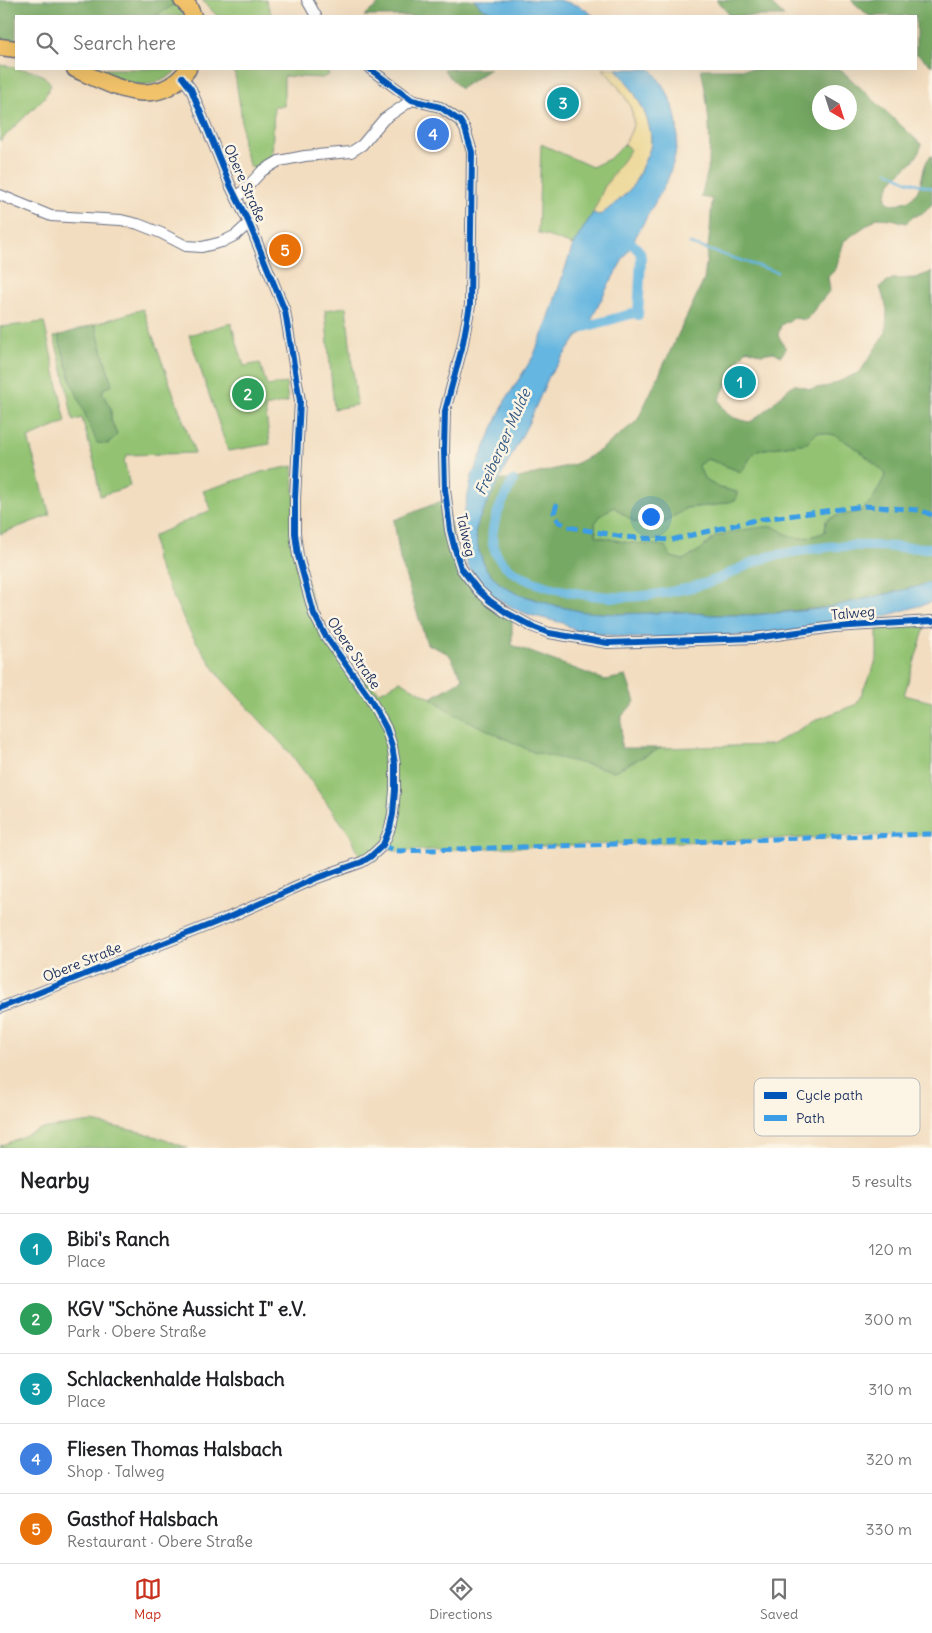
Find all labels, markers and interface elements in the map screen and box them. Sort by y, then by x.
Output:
search box [15,15,917,70]
icon: search [33,29,61,57]
text: Search here [73,31,176,55]
pin: 3 [547,84,579,122]
north arrow [812,85,857,130]
pin: 4 [417,115,449,153]
street label: Obere Straße [220,141,270,225]
pin: 5 [269,231,301,269]
pin: 1 [724,363,756,401]
pin: 2 [232,375,264,413]
water label: Freiberger Mulde [471,385,535,498]
your location [638,504,664,530]
street label: Talweg [452,512,480,558]
street label: Talweg [830,602,876,624]
street label: Obere Straße [323,613,385,693]
street label: Obere Straße [40,938,124,986]
legend [754,1078,920,1136]
text: Cycle path [796,1086,863,1104]
text: Path [796,1109,825,1127]
text: Nearby [20,1167,90,1194]
text: 5 results [851,1171,912,1191]
text: Bibi's Ranch [67,1227,170,1251]
text: 1 [33,1239,39,1259]
text: 120 m [869,1239,912,1259]
text: Place [67,1251,106,1271]
text: KGV "Schöne Aussicht I" e.V. [67,1297,306,1321]
text: 2 [32,1309,40,1329]
text: 300 m [864,1309,912,1329]
text: Park · Obere Straße [67,1321,206,1341]
text: Schlackenhalde Halsbach [67,1367,285,1391]
text: 3 [31,1379,41,1399]
text: 310 m [868,1379,912,1399]
text: Place [67,1391,106,1411]
text: Fliesen Thomas Halsbach [67,1437,282,1461]
text: 4 [31,1449,41,1469]
text: 320 m [866,1449,912,1469]
text: Shop · Talweg [67,1461,165,1481]
text: Gasthof Halsbach [67,1507,218,1531]
text: 5 [31,1519,41,1539]
text: 330 m [865,1519,912,1539]
text: Restaurant · Obere Straße [67,1531,253,1551]
tab: Map [134,1575,162,1623]
tab: Directions [429,1575,492,1623]
tab: Saved [760,1575,798,1623]

